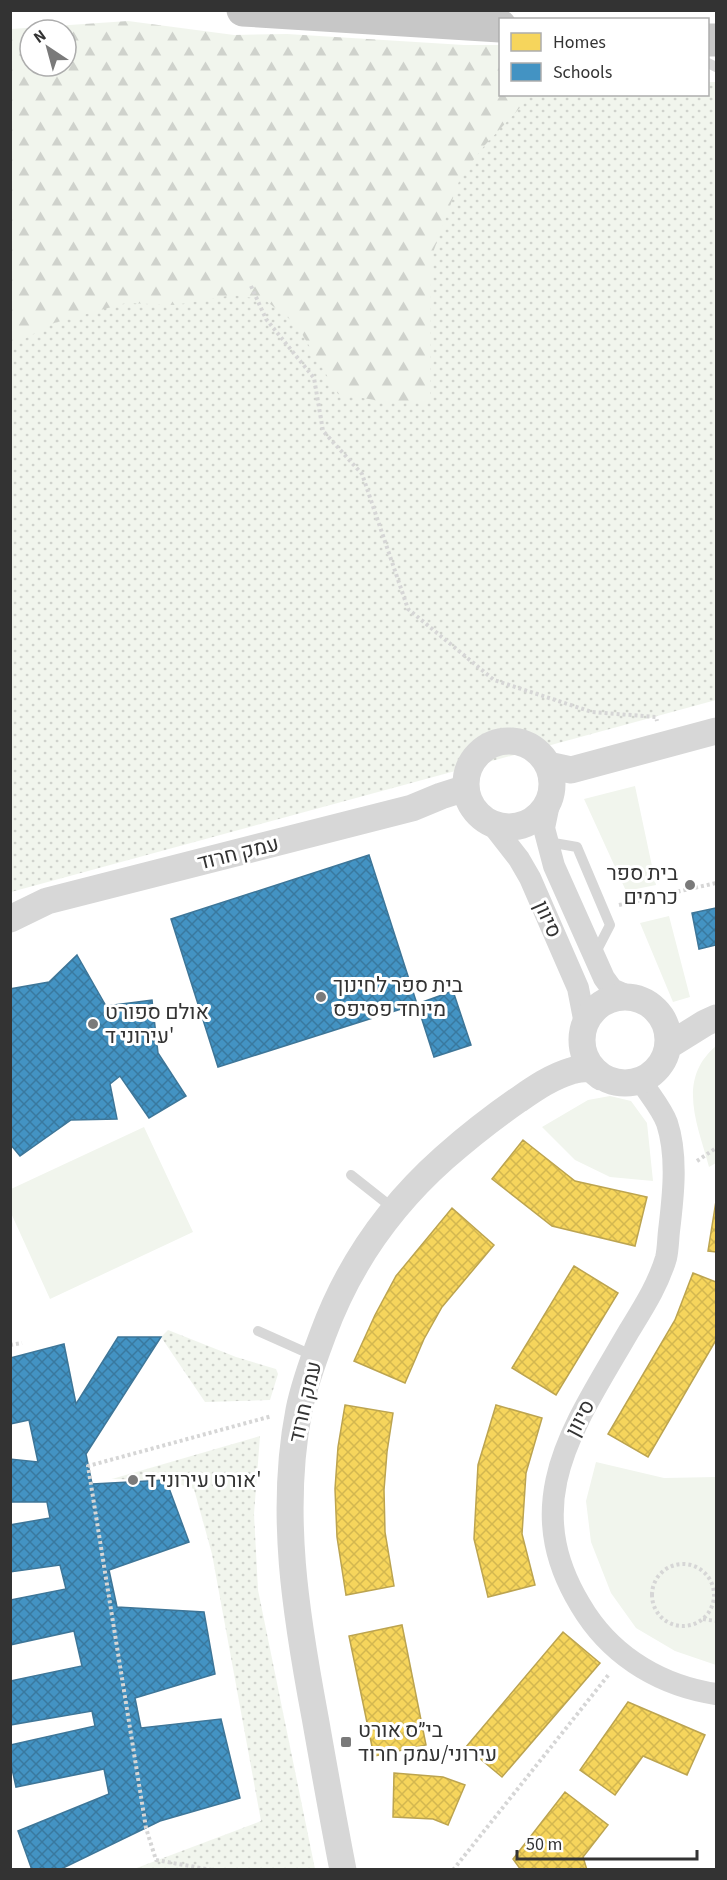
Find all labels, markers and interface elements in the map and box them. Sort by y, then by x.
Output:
north arrow [18,18,78,78]
legend [499,18,709,96]
text: N [29,25,51,49]
text: Homes [553,30,606,55]
text: Schools [553,60,612,85]
street label: עמק חרוד [194,828,282,878]
place label: בית ספר כרמים [606,858,678,912]
marker: בית ספר כרמים [683,878,697,892]
street label: סיוון [527,895,569,943]
place label: בית ספר לחינוך מיוחד פסיפס [333,970,463,1024]
marker: בית ספר לחינוך מיוחד פסיפס [314,990,328,1004]
place label: אולם ספורט עירוני ד' [105,997,209,1051]
marker: אולם ספורט עירוני ד' [86,1017,100,1031]
street label: עמק חרוד [281,1358,329,1446]
street label: סיוון [558,1394,602,1442]
place label: אורט עירוני ד' [145,1465,261,1495]
marker: אורט עירוני ד' [126,1473,140,1487]
place label: בי״ס אורט עירוני/עמק חרוד [358,1715,497,1769]
marker: בי״ס אורט עירוני/עמק חרוד [339,1735,353,1749]
scale bar [517,1823,697,1861]
text: 50 m [526,1832,562,1857]

